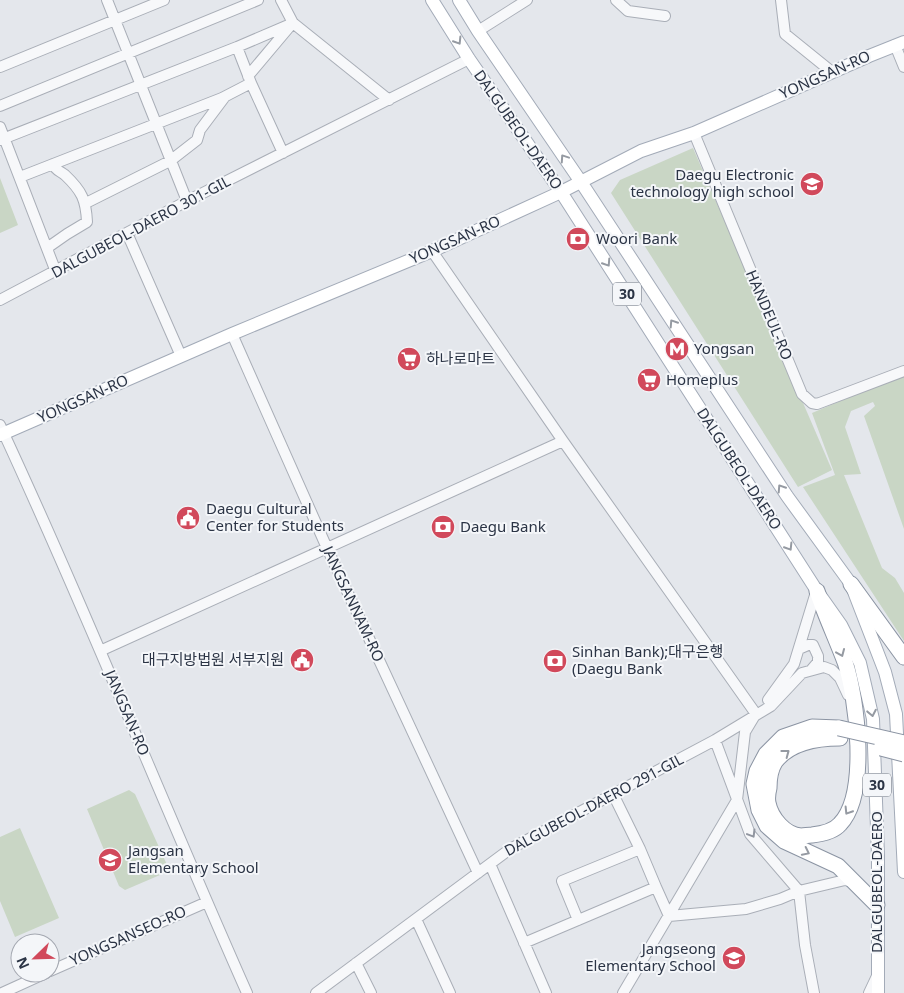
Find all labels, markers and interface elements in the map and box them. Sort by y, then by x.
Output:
one-way arrow [452,36,461,45]
street label: YONGSAN-RO [776,45,873,103]
street label: DALGUBEOL-DAERO [470,66,568,193]
one-way arrow [561,154,570,164]
place label: Daegu Electronic technology high school [630,164,794,201]
street label: DALGUBEOL-DAERO 301-GIL [47,170,234,282]
school or university icon: Daegu Electronic technology high school [799,171,825,197]
street label: YONGSAN-RO [406,210,503,268]
bank icon: Woori Bank [565,226,591,252]
place label: Woori Bank [596,228,677,248]
one-way arrow [601,258,610,267]
street label: HANDEUL-RO [742,266,798,363]
road number: 30 [613,282,641,306]
one-way arrow [670,319,679,329]
metro station icon: Yongsan [664,336,690,362]
place label: Yongsan [694,338,754,358]
supermarket icon: 하나로마트 [396,346,422,372]
place label: 하나로마트 [426,348,495,368]
supermarket icon: Homeplus [636,367,662,393]
street label: YONGSAN-RO [34,369,131,427]
place label: Homeplus [666,369,738,389]
street label: DALGUBEOL-DAERO [693,404,787,533]
one-way arrow [778,484,788,493]
place label: Daegu Cultural Center for Students [206,498,344,535]
public building icon: Daegu Cultural Center for Students [175,505,201,531]
bank icon: Daegu Bank [430,514,456,540]
place label: Daegu Bank [460,516,546,536]
street label: JANGSANNAM-RO [317,541,390,665]
one-way arrow [783,542,793,551]
place label: Sinhan Bank);대구은행 (Daegu Bank [572,641,723,678]
public building icon: 대구지방법원 서부지원 [289,647,315,673]
bank icon: Sinhan Bank);대구은행 (Daegu Bank [542,648,568,674]
one-way arrow [834,648,845,657]
place label: 대구지방법원 서부지원 [142,649,284,669]
street label: JANGSAN-RO [100,665,155,758]
one-way arrow [866,709,876,718]
street label: DALGUBEOL-DAERO 291-GIL [500,748,687,860]
one-way arrow [780,750,790,759]
road number: 30 [863,774,891,796]
one-way arrow [845,806,854,815]
street label: DALGUBEOL-DAERO [866,811,886,953]
one-way arrow [746,829,756,838]
place label: Jangsan Elementary School [126,840,259,877]
one-way arrow [801,846,810,856]
school or university icon: Jangsan Elementary School [97,847,123,873]
street label: YONGSANSEO-RO [66,900,189,970]
north arrow [10,933,60,983]
place label: Jangseong Elementary School [585,938,716,975]
school or university icon: Jangseong Elementary School [721,945,747,971]
text: N [12,954,34,972]

